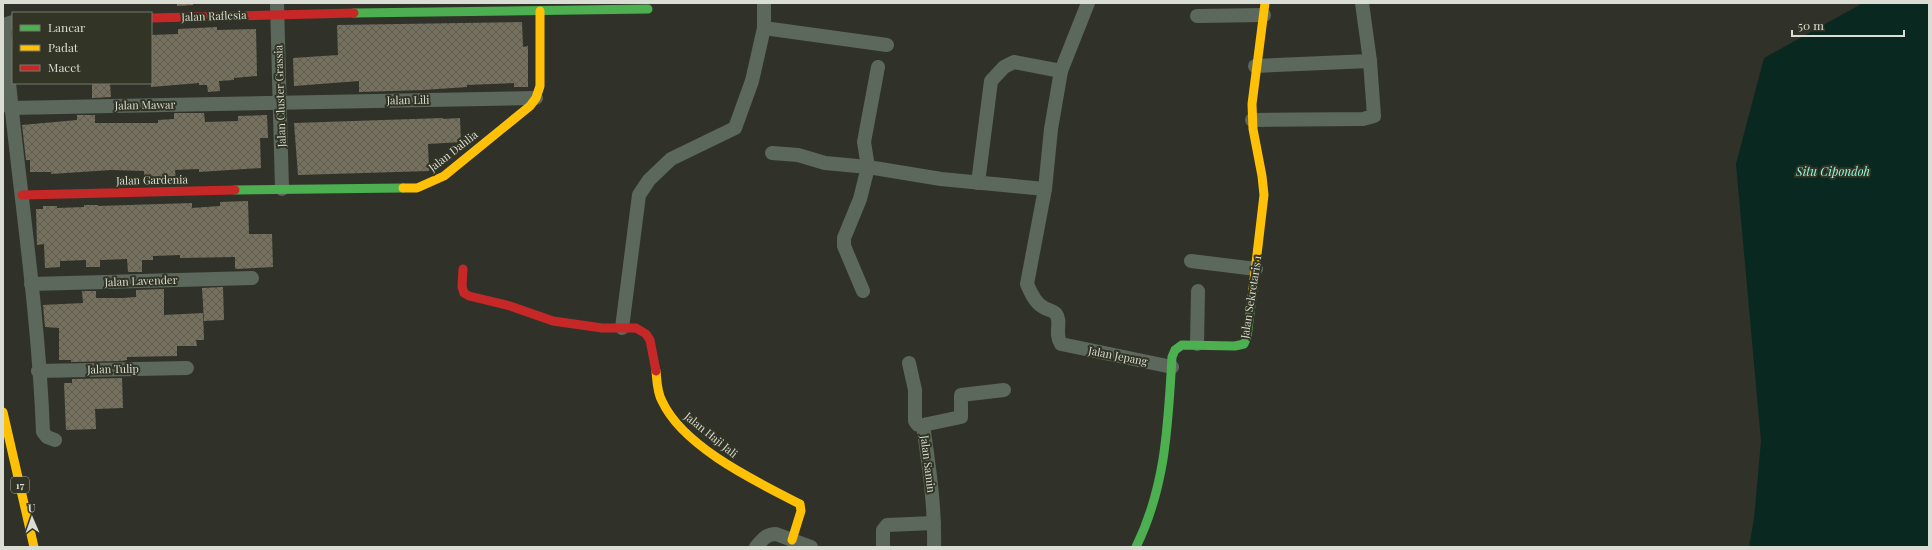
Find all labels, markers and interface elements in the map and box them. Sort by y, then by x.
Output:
street label: Jalan Raflesia [180,7,247,24]
legend [12,12,152,84]
scale bar [1792,12,1904,38]
text: 50 m [1798,17,1824,33]
text: Lancar [48,19,86,35]
text: Padat [48,39,79,55]
street label: Jalan Cluster Grassia [270,44,289,148]
text: Macet [48,59,81,75]
street label: Jalan Lili [385,92,430,107]
street label: Jalan Mawar [114,96,175,113]
street label: Jalan Dahlia [424,126,481,175]
water label: Situ Cipondoh [1795,163,1870,179]
street label: Jalan Gardenia [115,171,189,188]
street label: Jalan Sekretaris 1 [1236,254,1264,340]
street label: Jalan Lavender [103,272,178,289]
street label: Jalan Jepang [1086,342,1149,369]
street label: Jalan Tulip [86,361,139,376]
street label: Jalan Haji Jali [681,408,741,461]
street label: Jalan Samin [917,433,940,494]
road number: 17 [11,477,29,493]
north arrow [12,498,52,538]
text: U [28,500,36,515]

